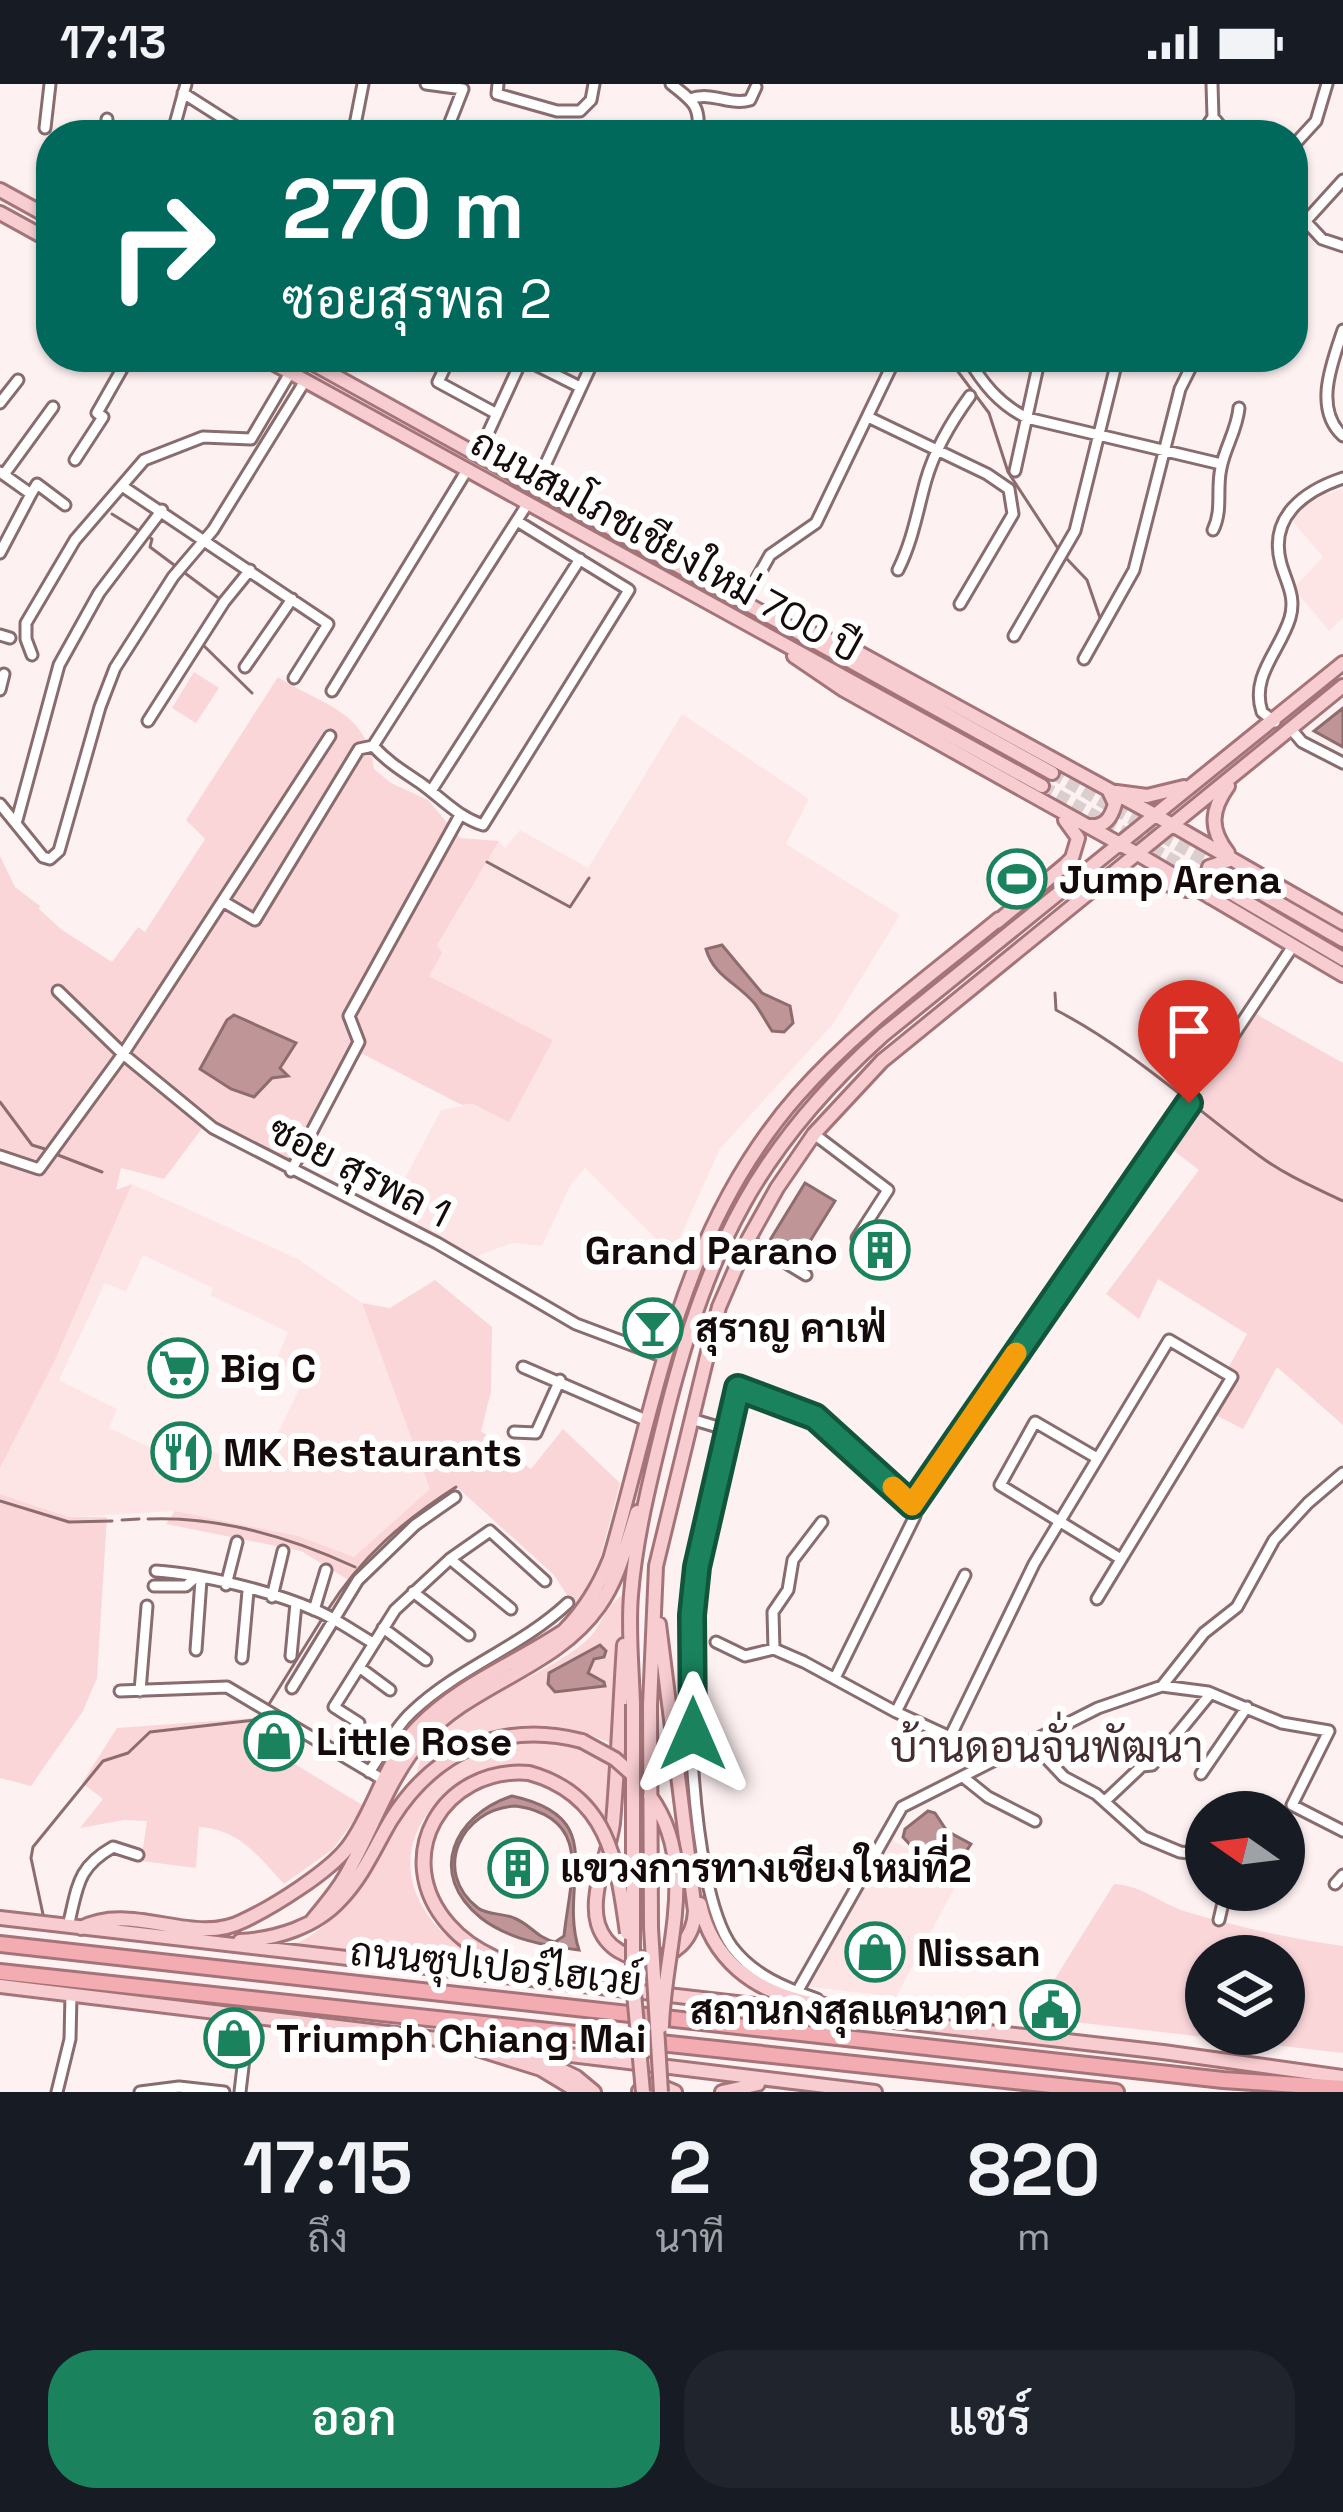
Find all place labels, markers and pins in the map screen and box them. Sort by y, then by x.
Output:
sports icon: Jump Arena [986,848,1048,910]
place label: Jump Arena [1059,855,1282,904]
pin [1138,980,1240,1103]
building icon: Grand Parano [849,1219,911,1281]
place label: Grand Parano [585,1226,838,1275]
bar icon: สุราญ คาเฟ่ [622,1297,684,1359]
place label: สุราญ คาเฟ่ [695,1304,887,1356]
supermarket icon: Big C [147,1337,209,1399]
place label: Big C [220,1344,316,1393]
restaurant icon: MK Restaurants [150,1421,212,1483]
place label: MK Restaurants [223,1428,522,1477]
shop icon: Little Rose [243,1710,305,1772]
place label: Little Rose [316,1717,512,1766]
place label: แขวงการทางเชียงใหม่ที่2 [560,1834,972,1893]
building icon: แขวงการทางเชียงใหม่ที่2 [487,1837,549,1899]
shop icon: Nissan [844,1921,906,1983]
place label: Nissan [917,1928,1041,1977]
public building icon: สถานกงสุลแคนาดา [1019,1979,1081,2041]
place label: สถานกงสุลแคนาดา [690,1986,1008,2038]
shop icon: Triumph Chiang Mai [203,2007,265,2069]
place label: Triumph Chiang Mai [276,2014,646,2063]

